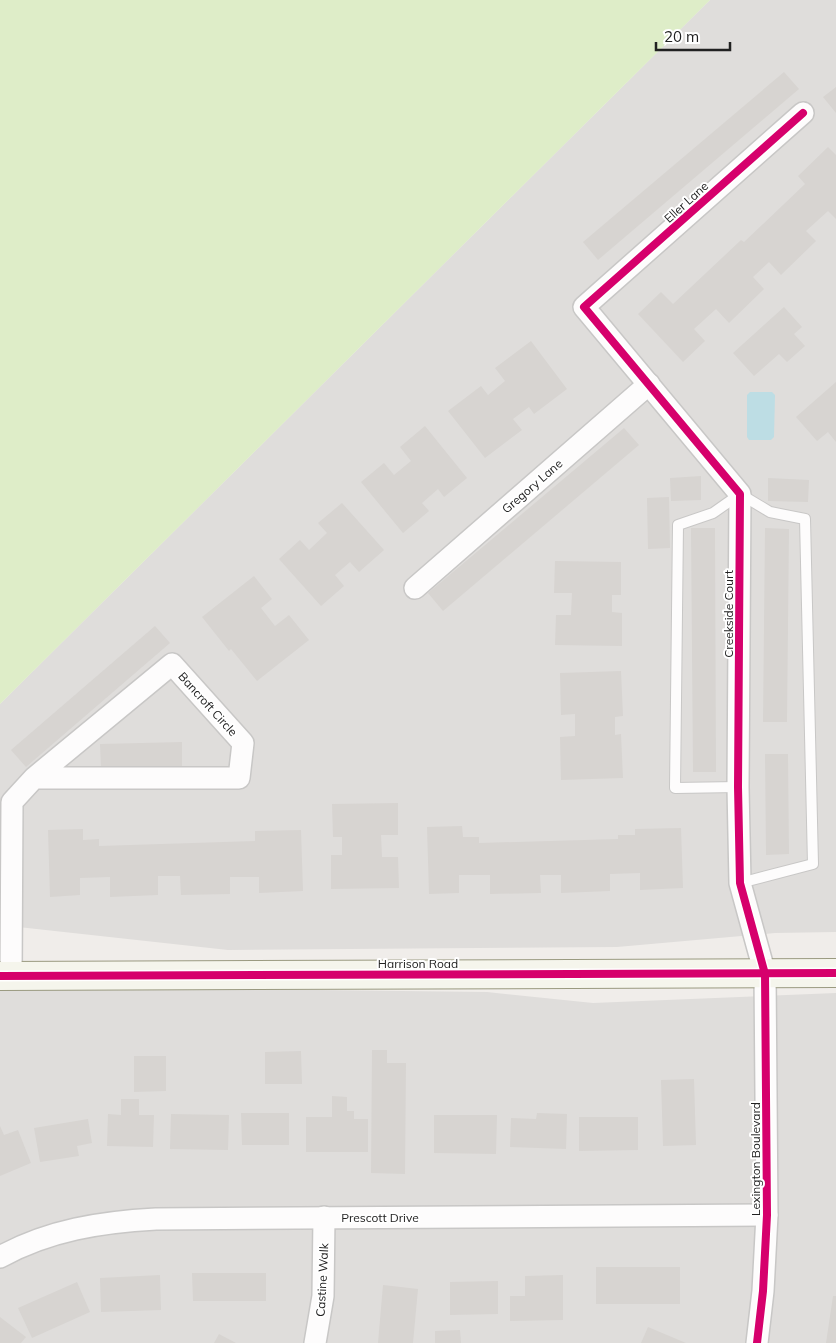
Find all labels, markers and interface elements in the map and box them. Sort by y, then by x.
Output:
scale bar [656,20,730,52]
text: 20 m [664,27,699,46]
street label: Eller Lane [661,178,711,226]
street label: Gregory Lane [499,456,565,516]
street label: Creekside Court [721,570,736,658]
street label: Bancroft Circle [175,669,241,739]
street label: Harrison Road [378,956,458,971]
street label: Lexington Boulevard [748,1102,763,1216]
street label: Prescott Drive [341,1210,419,1225]
street label: Castine Walk [313,1242,331,1317]

